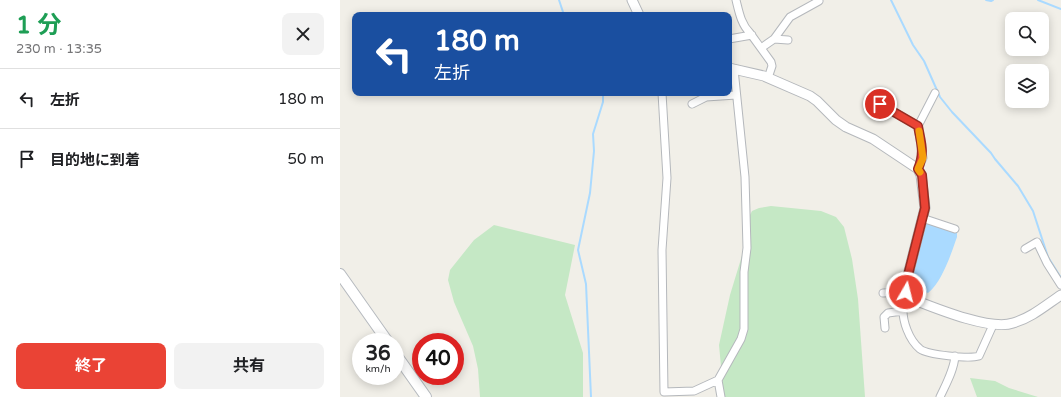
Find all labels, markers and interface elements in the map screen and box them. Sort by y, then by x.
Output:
text: 1 分 [16,11,61,40]
map controls [1005,12,1049,108]
button: search [1005,12,1049,56]
button: close [282,13,324,55]
text: 180 m [434,24,520,58]
icon: left [368,28,420,80]
text: 230 m · 13:35 [16,41,102,57]
text: 左折 [434,62,470,84]
button: layers [1005,64,1049,108]
pin [863,87,897,121]
icon: left [16,88,38,110]
text: 180 m [278,90,324,108]
text: 左折 [50,91,80,109]
icon: arrive [869,93,891,115]
icon: arrive [16,148,38,170]
text: 50 m [287,150,324,168]
text: 目的地に到着 [50,151,140,169]
position arrow [885,271,927,313]
speed limit sign: 40 [412,333,464,385]
text: 36 [365,342,391,366]
button: 終了 [16,343,166,389]
button: 共有 [174,343,324,389]
text: km/h [365,363,391,375]

